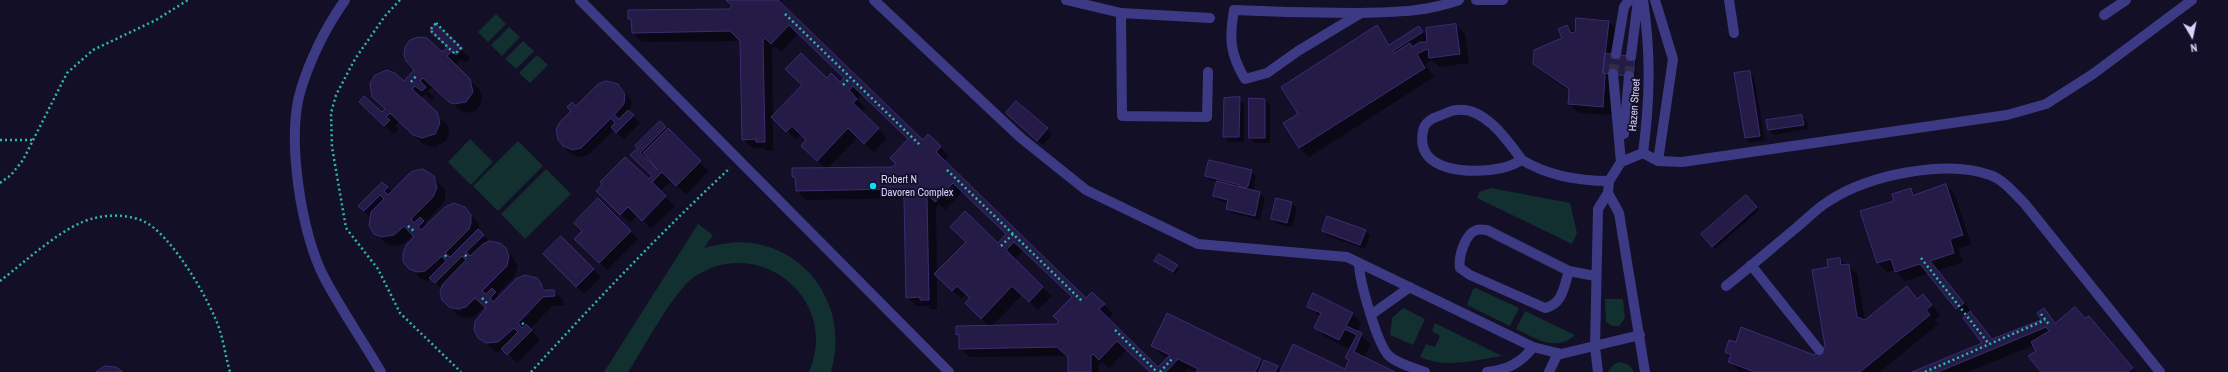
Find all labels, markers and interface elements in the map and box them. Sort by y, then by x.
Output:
north arrow [2172,16,2212,56]
text: N [2190,40,2198,55]
street label: Hazen Street [1627,78,1643,132]
place label: Robert N Davoren Complex [881,173,953,199]
marker: Robert N Davoren Complex [868,181,878,191]

